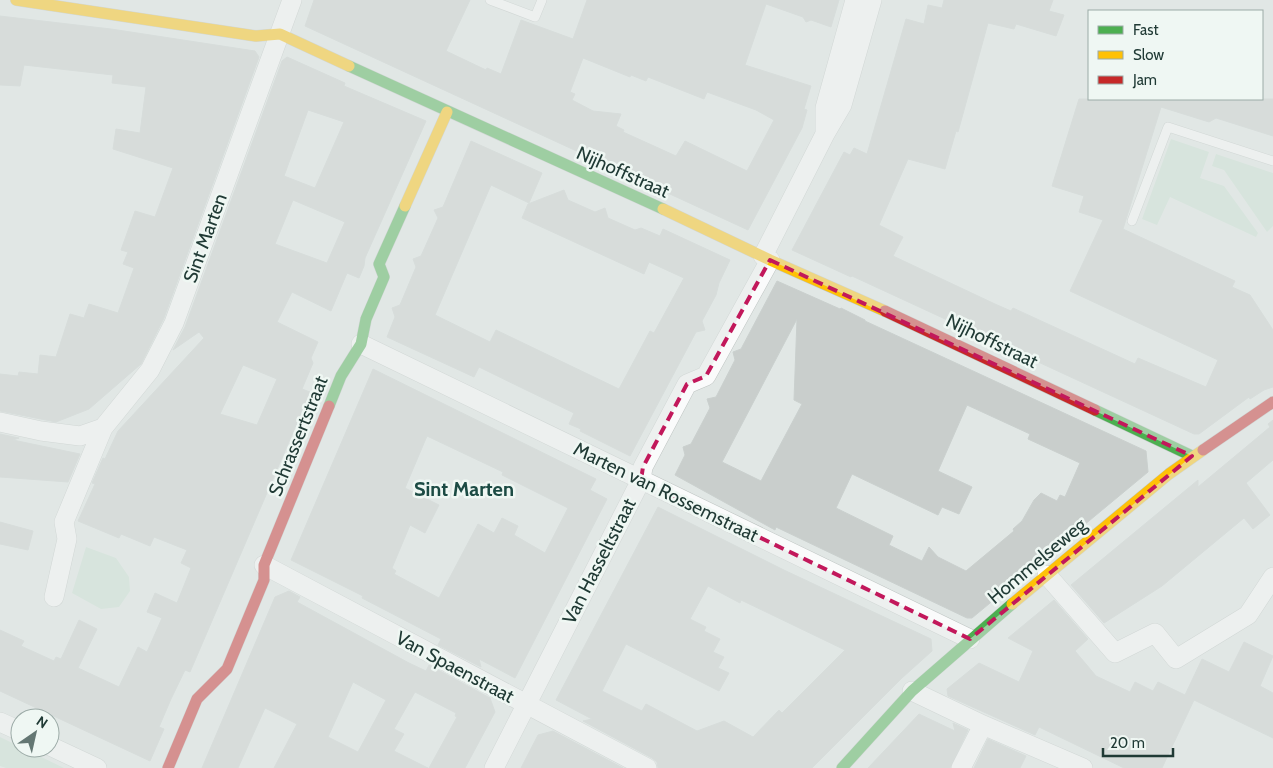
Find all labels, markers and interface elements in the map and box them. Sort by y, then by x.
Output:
legend [1088,10,1263,100]
text: Fast [1133,21,1158,39]
text: Slow [1133,46,1164,64]
text: Jam [1132,71,1157,89]
street label: Nijhoffstraat [573,141,673,203]
street label: Sint Marten [178,190,232,286]
street label: Nijhoffstraat [942,309,1042,373]
street label: Schrassertstraat [263,372,333,499]
street label: Marten van Rossemstraat [570,437,763,547]
district label: Sint Marten [414,477,514,501]
street label: Van Hasseltstraat [557,494,641,628]
street label: Hommelseweg [983,513,1091,609]
street label: Van Spaenstraat [392,626,519,708]
north arrow [10,708,60,758]
text: N [33,712,51,732]
scale bar [1103,726,1173,758]
text: 20 m [1110,734,1145,752]

